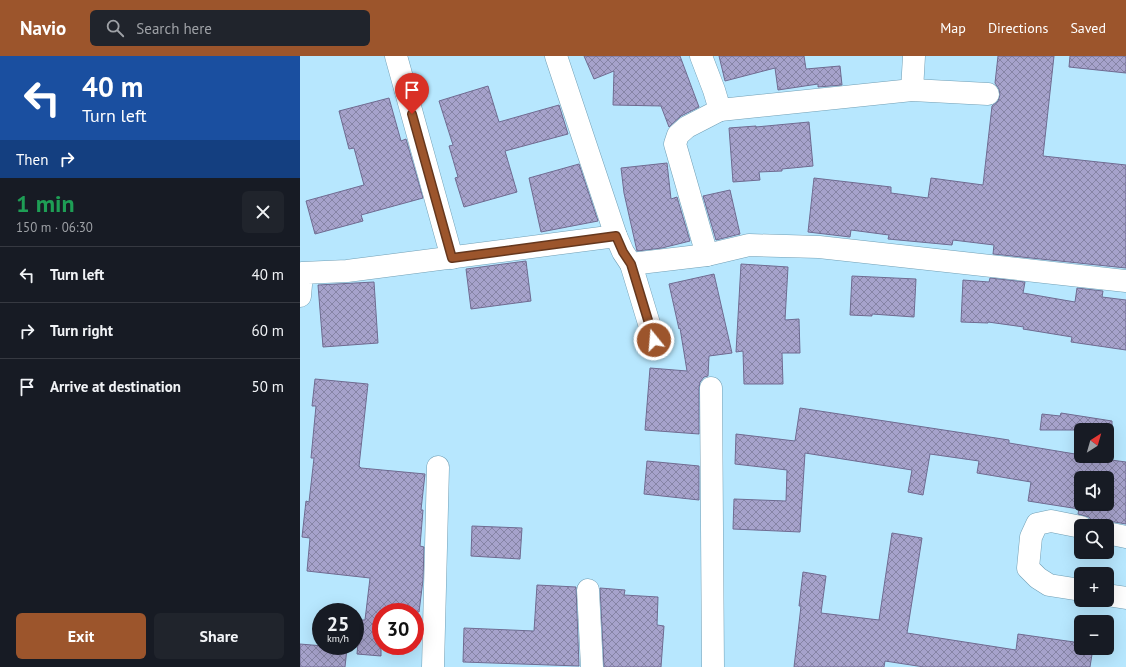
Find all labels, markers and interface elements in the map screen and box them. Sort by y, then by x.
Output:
search box [90,10,370,46]
text: Navio [20,16,66,40]
icon: search [104,17,126,39]
text: Search here [136,19,212,38]
text: Map [940,19,966,37]
text: Directions [988,19,1048,37]
text: Saved [1070,19,1106,37]
text: 40 m [82,68,143,105]
icon: left [16,72,68,124]
pin [395,73,429,114]
icon: arrive [401,79,423,101]
text: Turn left [82,104,147,127]
icon: right [56,148,78,170]
text: Then [16,150,48,169]
text: 1 min [16,188,75,219]
button: close [242,191,284,233]
text: 150 m · 06:30 [16,219,93,236]
icon: left [16,264,38,286]
text: Turn left [50,265,104,284]
text: 40 m [251,265,284,284]
position arrow [633,319,675,361]
icon: right [16,320,38,342]
text: Turn right [50,321,113,340]
text: 60 m [251,321,284,340]
icon: arrive [16,376,38,398]
text: Arrive at destination [50,377,181,396]
text: 50 m [251,377,284,396]
north arrow [1074,423,1114,463]
map controls [1074,423,1114,655]
button: sound [1074,471,1114,511]
button: search [1074,519,1114,559]
button: + [1074,567,1114,607]
speed limit sign: 30 [372,603,424,655]
text: 25 [327,611,349,637]
button: Exit [16,613,146,659]
button: Share [154,613,284,659]
button: − [1074,615,1114,655]
text: km/h [327,632,349,645]

